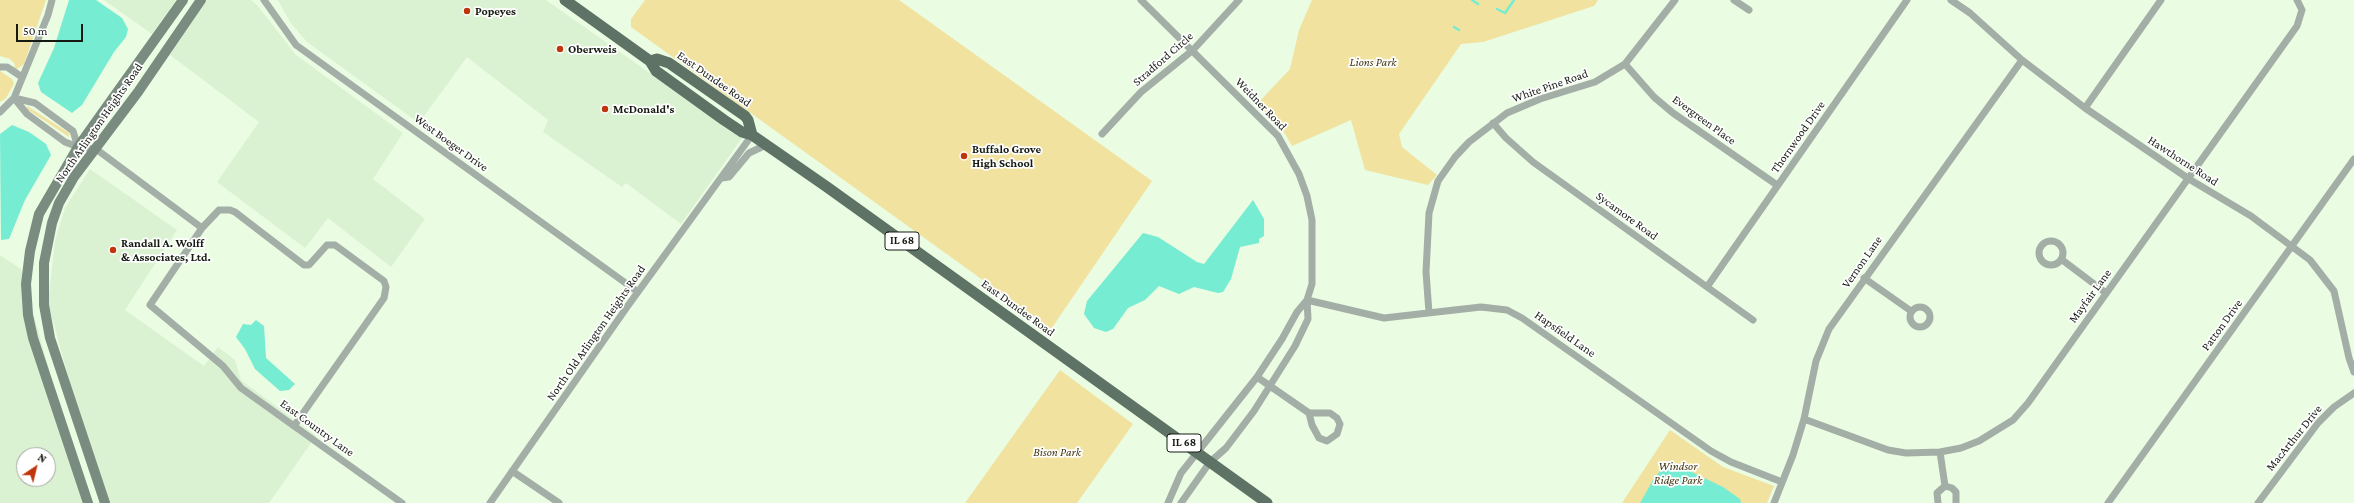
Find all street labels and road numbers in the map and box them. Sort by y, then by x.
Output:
street label: Stradford Circle [1130,29,1196,89]
street label: East Dundee Road [674,48,754,110]
street label: North Arlington Heights Road [52,61,146,185]
street label: White Pine Road [1510,66,1590,106]
street label: Weidner Road [1232,75,1290,133]
street label: Evergreen Place [1669,92,1739,148]
street label: Thornwood Drive [1768,98,1828,176]
street label: West Boeger Drive [411,111,491,175]
street label: Hawthorne Road [2145,133,2221,189]
street label: Sycamore Road [1593,189,1661,243]
road number: IL 68 [885,232,919,250]
street label: Vernon Lane [1839,233,1885,291]
street label: North Old Arlington Heights Road [544,262,648,404]
street label: Mayfair Lane [2066,266,2114,326]
street label: East Dundee Road [978,277,1058,339]
street label: Patton Drive [2199,296,2245,354]
street label: Hapsfield Lane [1532,308,1598,360]
street label: East Country Lane [277,396,357,460]
street label: MacArthur Drive [2263,402,2325,474]
road number: IL 68 [1167,434,1201,452]

